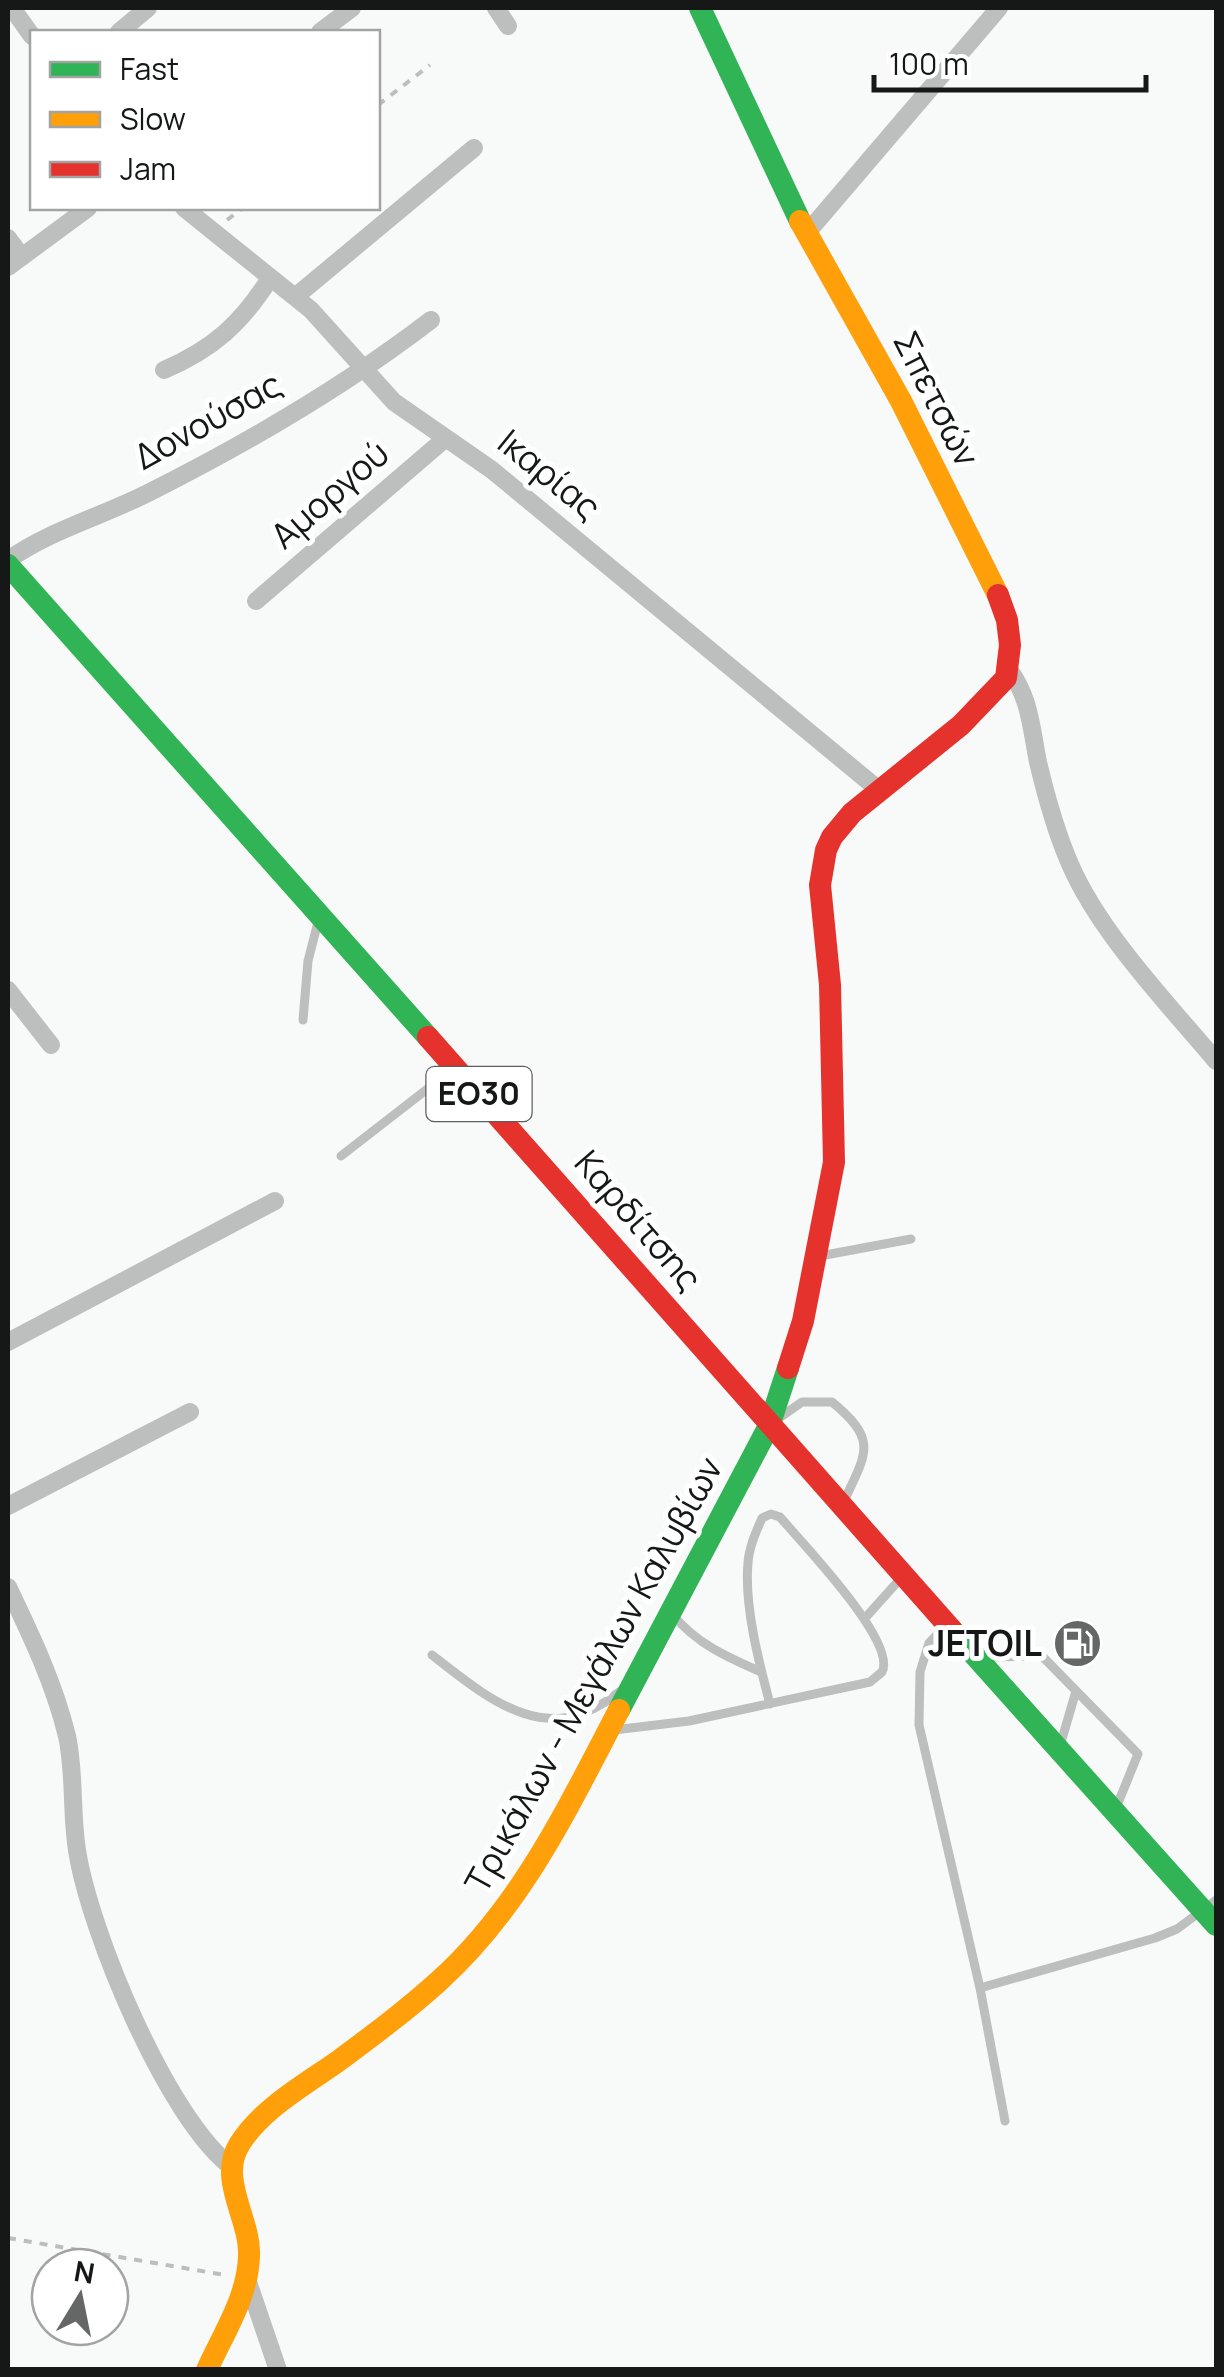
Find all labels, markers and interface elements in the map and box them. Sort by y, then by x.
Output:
legend [30,30,380,210]
scale bar [874,30,1146,92]
text: 100 m [889,43,969,84]
text: Fast [120,48,179,89]
text: Slow [120,98,186,139]
text: Jam [120,148,176,189]
street label: Σπετσών [882,323,991,475]
street label: Δονούσας [125,360,290,480]
street label: Ικαρίας [488,418,611,530]
street label: Αμοργού [260,429,399,559]
road number: ΕΟ30 [426,1067,532,1121]
street label: Καρδίτσης [564,1140,713,1301]
street label: Τρικάλων - Μεγάλων Καλυβίων [453,1448,733,1901]
fuel station icon: JETOIL [1051,1618,1103,1670]
place label: JETOIL [928,1619,1042,1667]
north arrow [30,2247,130,2347]
text: N [71,2251,98,2292]

